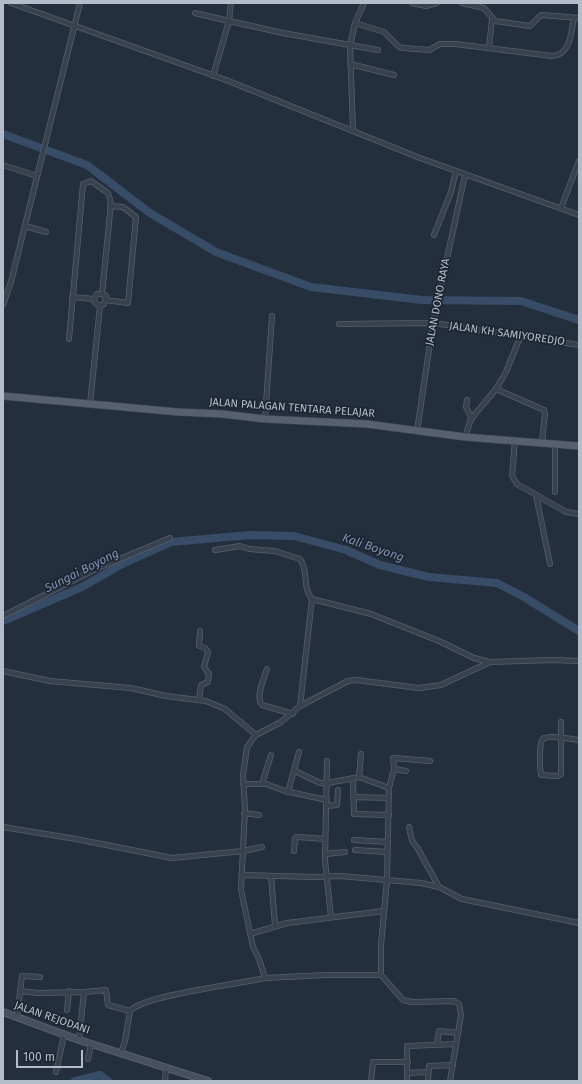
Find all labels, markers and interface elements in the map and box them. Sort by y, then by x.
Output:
street label: JALAN DONO RAYA [423,257,453,347]
street label: JALAN KH SAMIYOREDJO [448,319,566,349]
street label: JALAN PALAGAN TENTARA PELAJAR [209,396,375,420]
water label: Kali Boyong [340,531,406,565]
water label: Sungai Boyong [42,546,122,596]
street label: JALAN REJODANI [12,999,92,1037]
scale bar [18,1042,85,1068]
text: 100 m [23,1050,55,1064]

